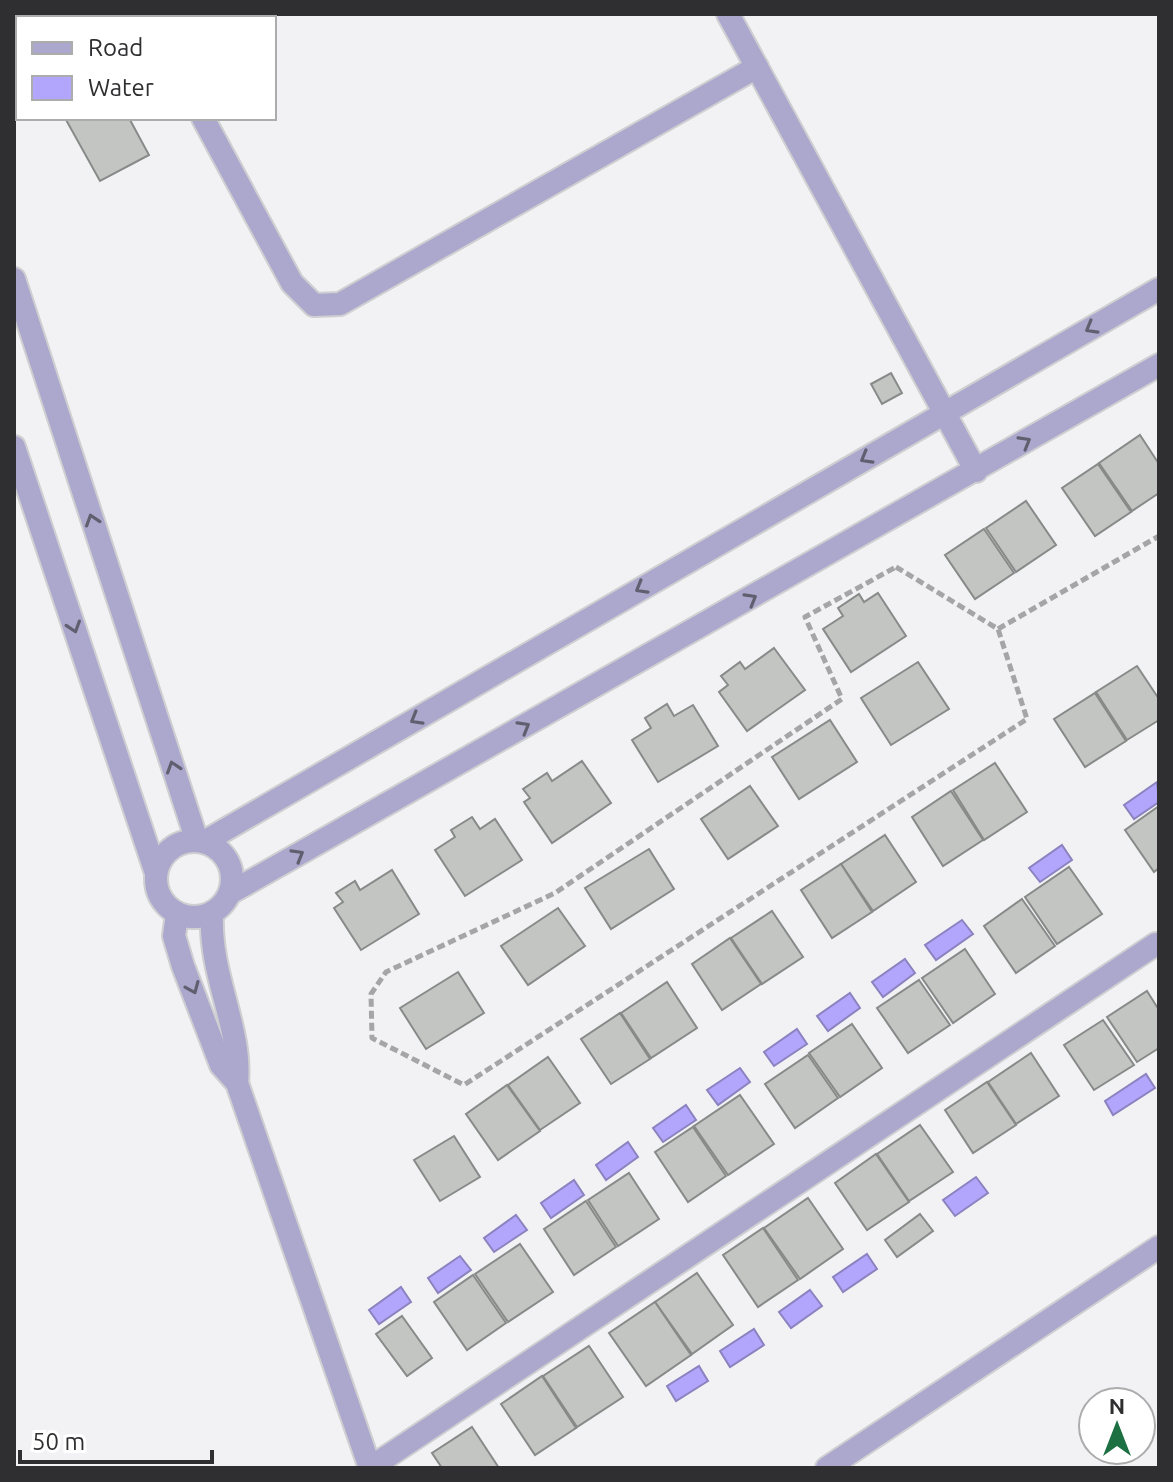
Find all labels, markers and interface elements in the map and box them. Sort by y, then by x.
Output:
legend [16,16,276,120]
text: Road [88,34,143,61]
text: Water [88,74,154,101]
one-way arrow [1085,318,1100,334]
one-way arrow [1016,436,1031,452]
one-way arrow [860,448,875,464]
one-way arrow [86,514,102,528]
one-way arrow [635,578,650,594]
one-way arrow [742,593,757,608]
one-way arrow [65,619,81,633]
one-way arrow [410,709,425,725]
one-way arrow [516,721,531,736]
one-way arrow [166,761,182,775]
one-way arrow [289,849,304,865]
one-way arrow [183,980,199,994]
north arrow [1077,1386,1157,1466]
text: N [1109,1393,1125,1418]
scale bar [20,1414,212,1464]
text: 50 m [32,1428,85,1455]

